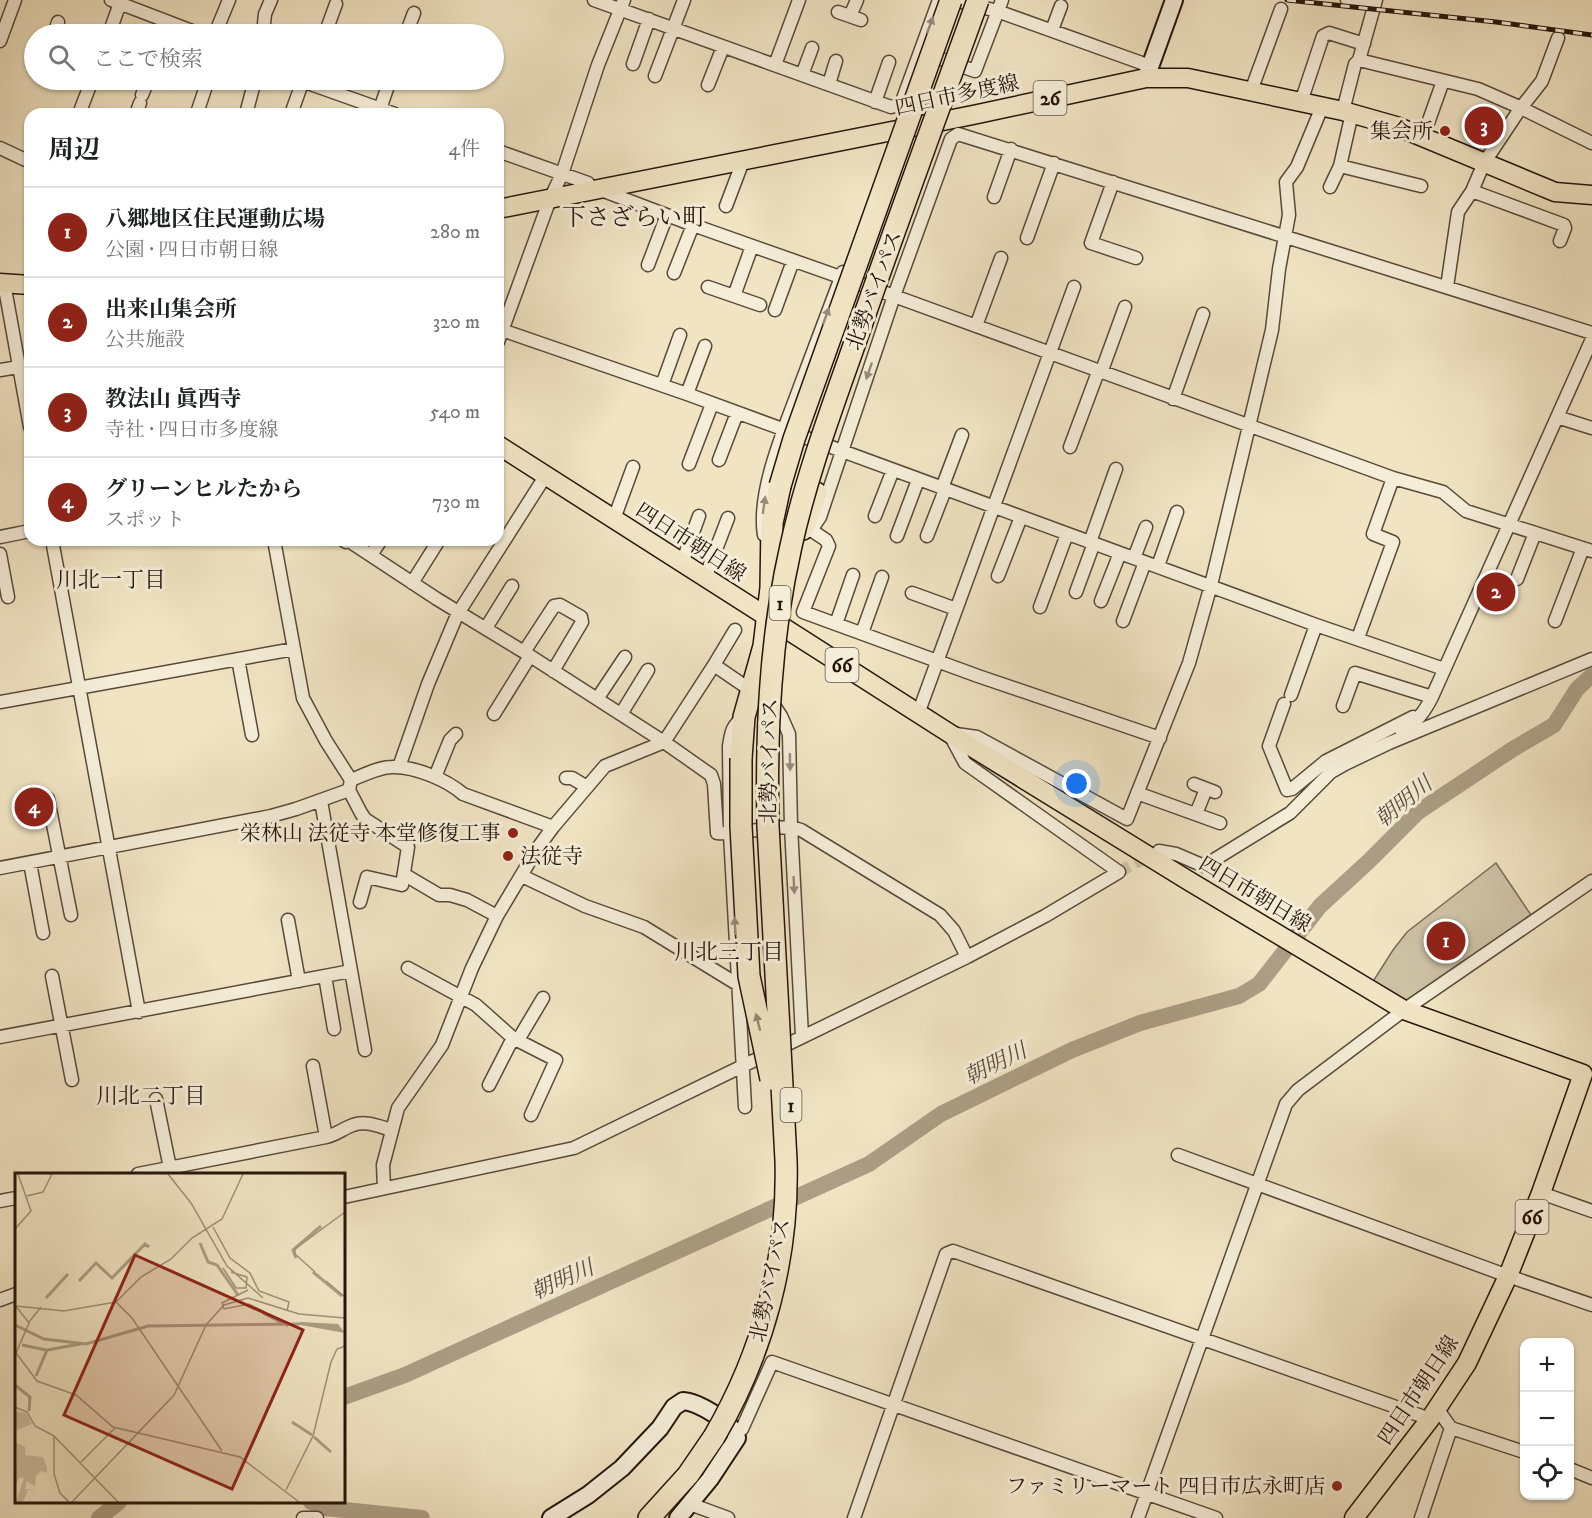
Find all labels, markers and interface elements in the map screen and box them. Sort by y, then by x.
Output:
one-way arrow [925,16,935,34]
search box [24,24,504,90]
icon: search [45,41,78,74]
text: ここで検索 [93,46,203,73]
street label: 四日市多度線 [893,70,1022,122]
road number: 26 [1034,81,1066,115]
pin: 3 [1464,104,1504,148]
place label: 集会所 [1370,119,1433,145]
marker: 集会所 [1438,124,1452,138]
text: 周辺 [48,134,100,167]
text: 4件 [448,137,480,162]
district label: 下さざらい町 [562,203,706,233]
text: 八郷地区住民運動広場 [105,206,325,233]
text: 1 [64,220,71,245]
text: 280 m [430,220,480,245]
street label: 北勢バイパス [841,227,909,354]
text: 公園 · 四日市朝日線 [105,238,278,263]
text: 出来山集会所 [105,296,237,323]
one-way arrow [822,307,832,325]
text: 2 [63,310,72,335]
text: 320 m [433,310,480,335]
text: 公共施設 [105,328,185,353]
one-way arrow [863,362,873,380]
text: 教法山 眞西寺 [105,386,242,413]
text: 3 [64,400,71,425]
text: 540 m [430,400,480,425]
text: 寺社 · 四日市多度線 [105,418,278,443]
text: グリーンヒルたから [105,476,303,503]
text: 4 [62,490,73,515]
text: 730 m [432,490,480,515]
one-way arrow [759,496,768,515]
street label: 四日市朝日線 [631,498,750,588]
text: スポット [105,508,185,533]
district label: 川北一丁目 [56,567,166,594]
pin: 2 [1476,570,1516,614]
road number: 1 [770,586,790,620]
road number: 66 [826,648,858,682]
street label: 北勢バイパス [756,698,784,824]
one-way arrow [785,752,795,771]
your location [1062,769,1091,798]
water label: 朝明川 [1370,770,1440,833]
pin: 4 [15,784,54,830]
place label: 栄林山 法従寺 本堂修復工事 [240,821,501,847]
marker: 栄林山 法従寺 本堂修復工事 [506,826,520,840]
place label: 法従寺 [520,844,583,870]
marker: 法従寺 [501,849,515,863]
street label: 四日市朝日線 [1194,851,1315,938]
one-way arrow [790,876,799,895]
one-way arrow [730,917,739,936]
pin: 1 [1426,918,1466,964]
district label: 川北三丁目 [674,939,784,966]
one-way arrow [753,1013,762,1032]
water label: 朝明川 [960,1037,1033,1091]
district label: 川北二丁目 [96,1083,206,1110]
road number: 1 [780,1088,802,1122]
inset map [15,1173,345,1503]
road number: 66 [1516,1200,1549,1234]
street label: 北勢バイパス [745,1216,797,1344]
water label: 朝明川 [527,1254,600,1306]
street label: 四日市朝日線 [1373,1331,1465,1450]
map controls [1520,1338,1574,1500]
button: + [1520,1338,1574,1392]
button: − [1520,1392,1574,1446]
button: locate [1520,1446,1574,1500]
place label: ファミリーマート 四日市広永町店 [1006,1474,1325,1500]
marker: ファミリーマート 四日市広永町店 [1330,1479,1344,1493]

